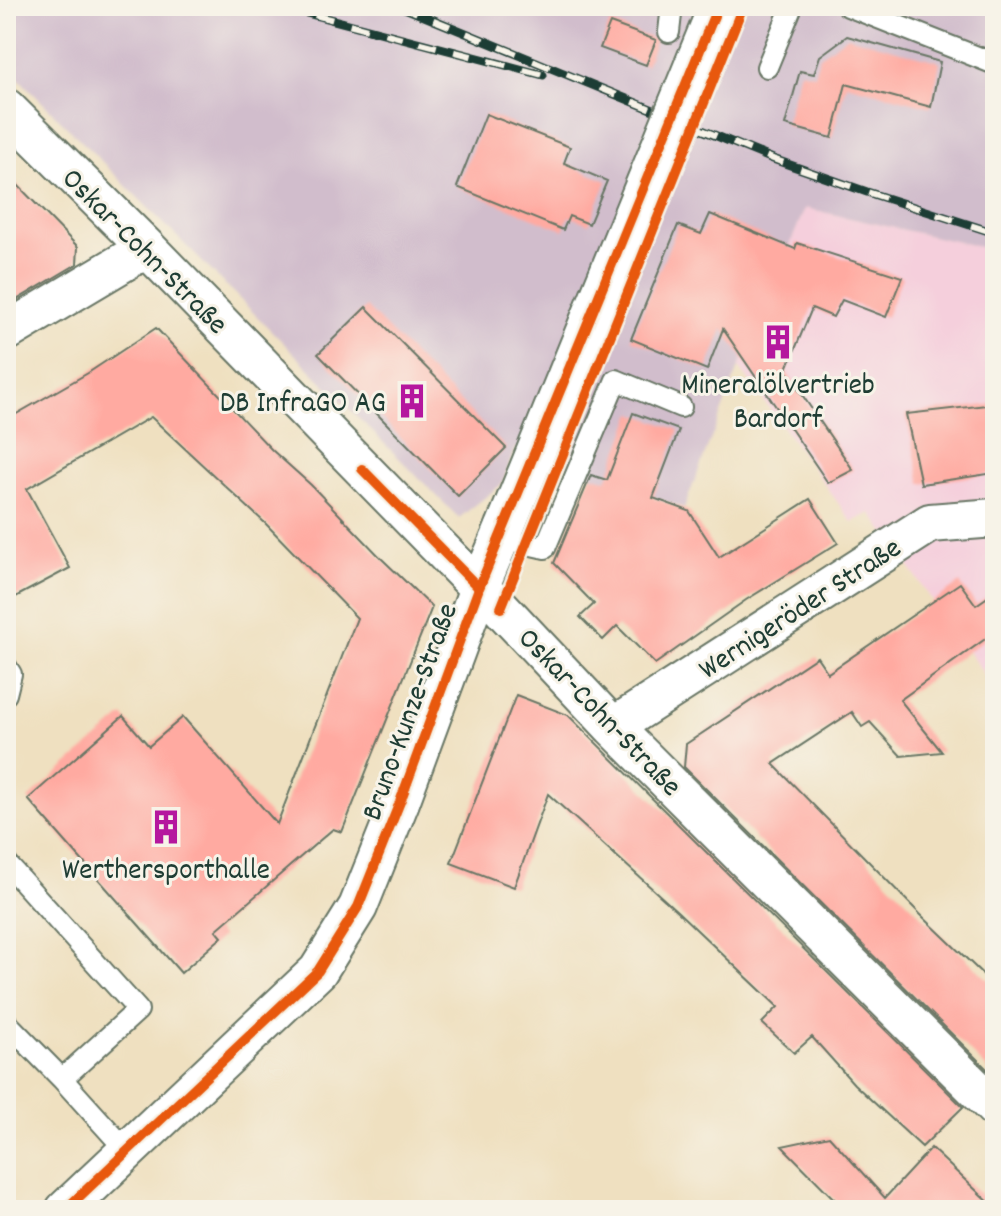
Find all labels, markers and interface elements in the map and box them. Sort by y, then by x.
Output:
street label: Oskar-Cohn-Straße [50,160,236,346]
building icon: Mineralölvertrieb Bardorf [759,323,797,361]
place label: Mineralölvertrieb Bardorf [681,366,875,443]
building icon: DB InfraGO AG [393,382,431,420]
place label: DB InfraGO AG [220,384,386,427]
street label: Wernigeröder Straße [692,529,911,693]
street label: Bruno-Kunze-Straße [353,598,471,827]
street label: Oskar-Cohn-Straße [506,620,690,808]
building icon: Werthersporthalle [147,808,185,846]
place label: Werthersporthalle [62,851,270,894]

